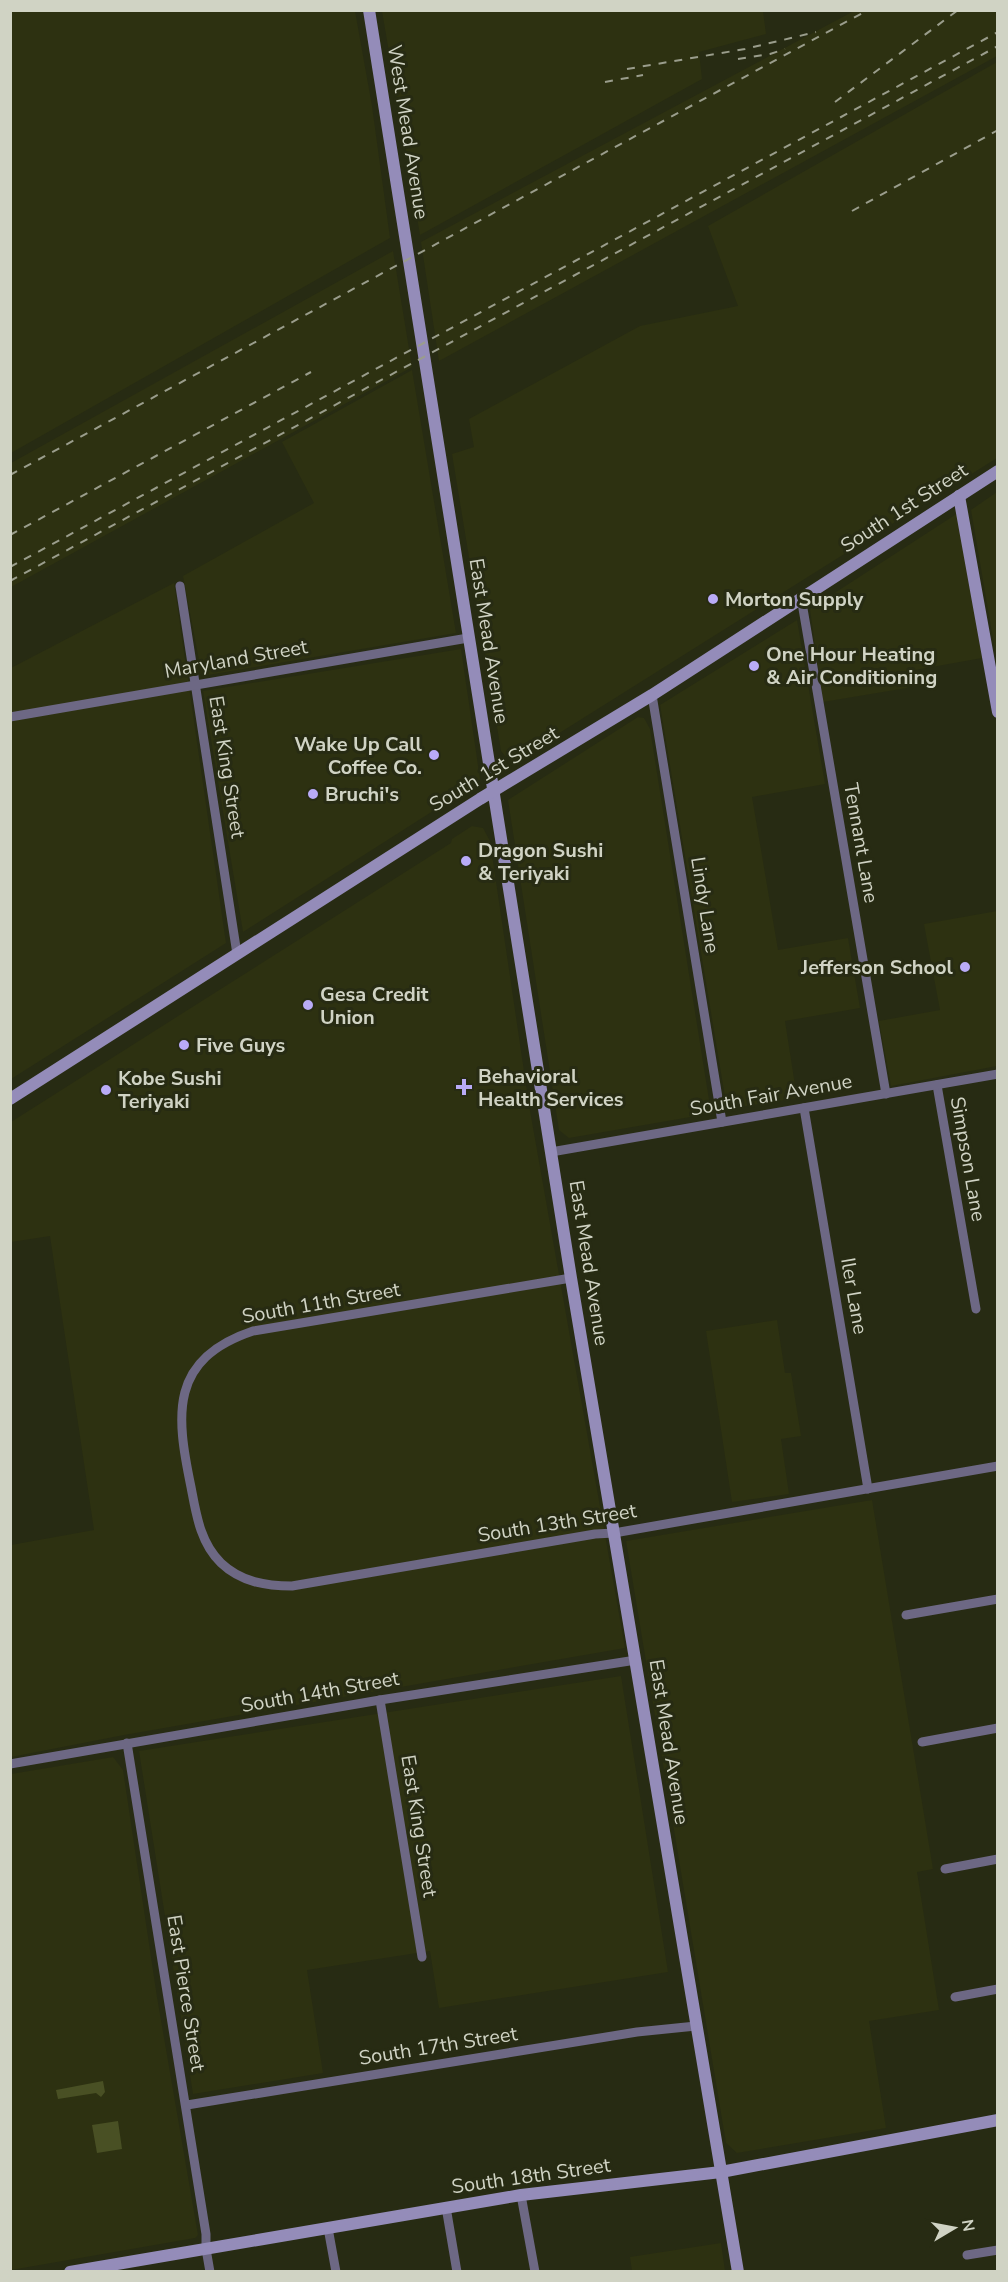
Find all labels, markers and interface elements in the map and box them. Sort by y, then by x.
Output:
street label: West Mead Avenue [381,43,435,221]
street label: South 1st Street [835,456,974,559]
street label: East Mead Avenue [463,556,515,726]
place label: Morton Supply [725,586,864,613]
marker: Morton Supply [706,592,720,606]
street label: Maryland Street [162,633,311,685]
place label: One Hour Heating & Air Conditioning [766,641,937,691]
marker: One Hour Heating & Air Conditioning [747,659,761,673]
street label: East King Street [202,694,252,841]
street label: South 1st Street [424,719,565,818]
place label: Wake Up Call Coffee Co. [294,731,423,781]
marker: Wake Up Call Coffee Co. [427,748,441,762]
place label: Bruchi's [325,781,399,808]
street label: Tennant Lane [837,781,885,905]
marker: Bruchi's [306,787,320,801]
place label: Dragon Sushi & Teriyaki [478,837,603,887]
marker: Dragon Sushi & Teriyaki [459,854,473,868]
street label: Lindy Lane [684,855,726,955]
place label: Jefferson School [800,954,954,981]
marker: Jefferson School [958,960,972,974]
place label: Gesa Credit Union [320,981,429,1031]
marker: Gesa Credit Union [301,998,315,1012]
place label: Five Guys [196,1032,286,1059]
marker: Five Guys [177,1038,191,1052]
place label: Behavioral Health Services [478,1063,624,1113]
place label: Kobe Sushi Teriyaki [118,1065,222,1115]
street label: South Fair Avenue [688,1067,854,1123]
marker: Behavioral Health Services [455,1078,473,1096]
marker: Kobe Sushi Teriyaki [99,1083,113,1097]
street label: Simpson Lane [944,1094,992,1224]
street label: East Mead Avenue [563,1178,615,1348]
street label: Iler Lane [834,1256,874,1336]
street label: South 11th Street [240,1276,403,1330]
street label: South 13th Street [476,1497,639,1549]
street label: East Mead Avenue [643,1657,695,1827]
street label: South 14th Street [239,1665,402,1719]
street label: East King Street [394,1753,444,1900]
street label: East Pierce Street [160,1913,212,2074]
street label: South 17th Street [357,2020,520,2072]
street label: South 18th Street [450,2151,613,2201]
north arrow [924,2198,984,2258]
text: N [956,2218,980,2233]

